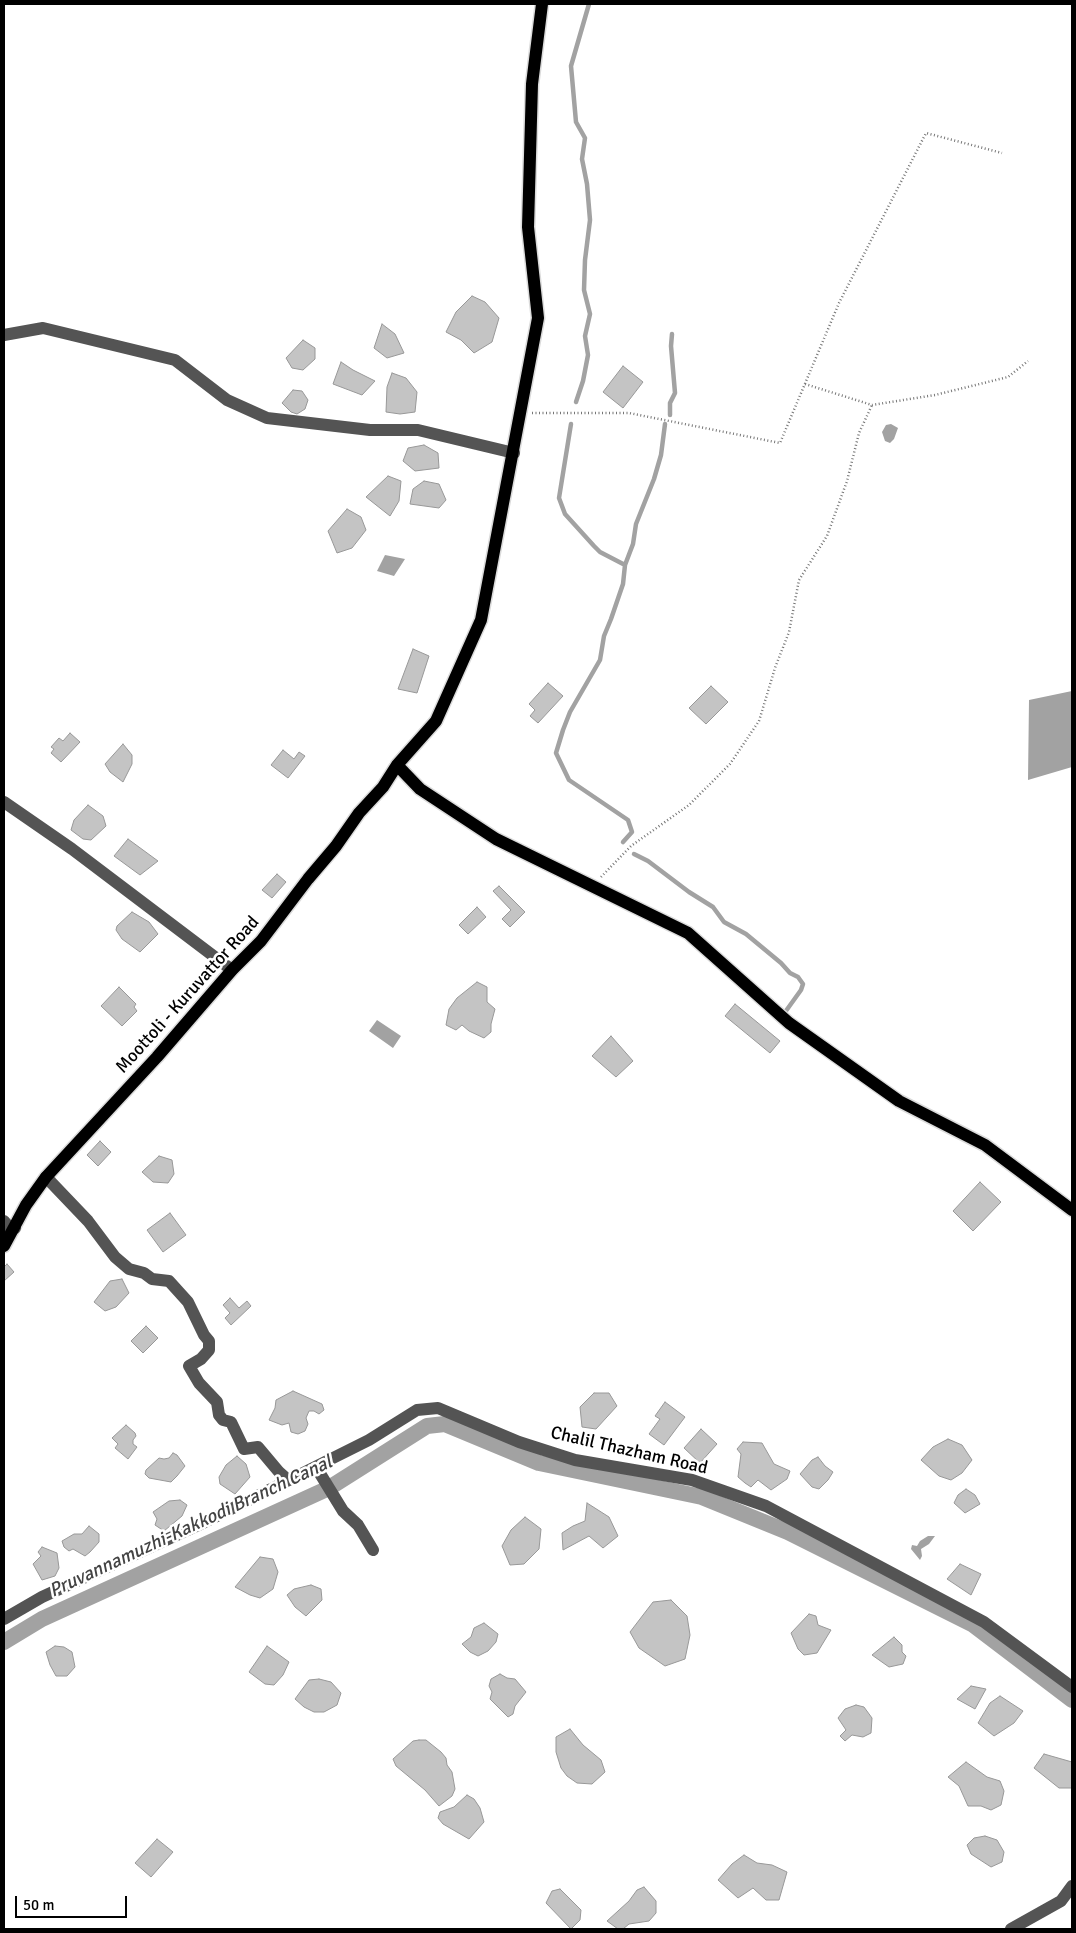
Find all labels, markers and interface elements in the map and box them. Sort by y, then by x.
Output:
street label: Moottoli - Kuruvattor Road [112,912,264,1078]
street label: Chalil Thazham Road [548,1422,710,1480]
water label: Pruvannamuzhi-Kakkodi Branch Canal [46,1451,336,1603]
scale bar [18,1886,130,1918]
text: 50 m [23,1896,54,1914]

